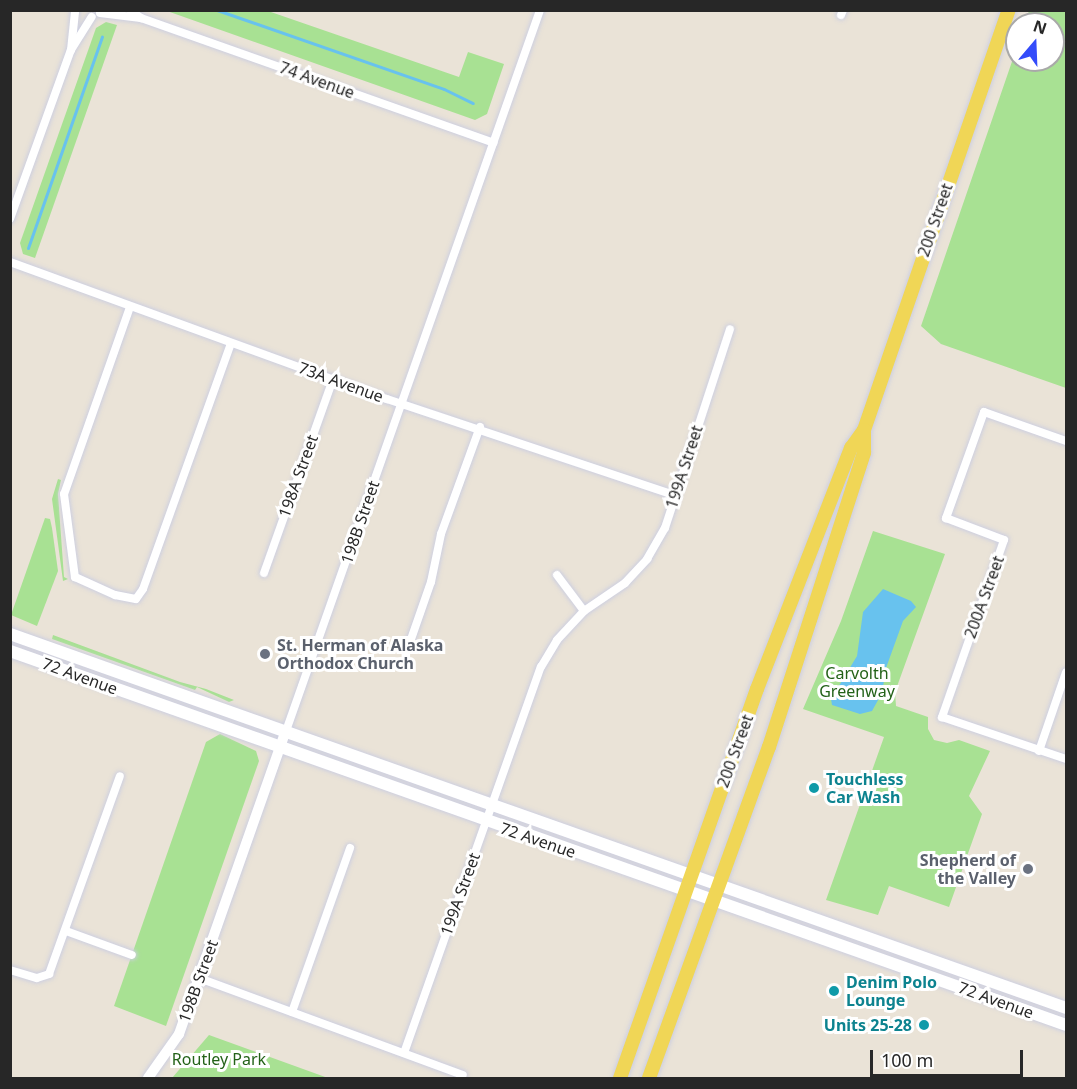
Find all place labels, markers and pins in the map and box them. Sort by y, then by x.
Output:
place label: St. Herman of Alaska Orthodox Church [277,635,443,673]
marker: St. Herman of Alaska Orthodox Church [258,647,272,661]
place label: Touchless Car Wash [826,769,904,807]
marker: Touchless Car Wash [807,781,821,795]
place label: Shepherd of the Valley [920,850,1016,888]
marker: Shepherd of the Valley [1021,862,1035,876]
place label: Denim Polo Lounge [846,972,937,1010]
marker: Denim Polo Lounge [827,984,841,998]
place label: Units 25-28 [824,1015,912,1035]
marker: Units 25-28 [917,1018,931,1032]

